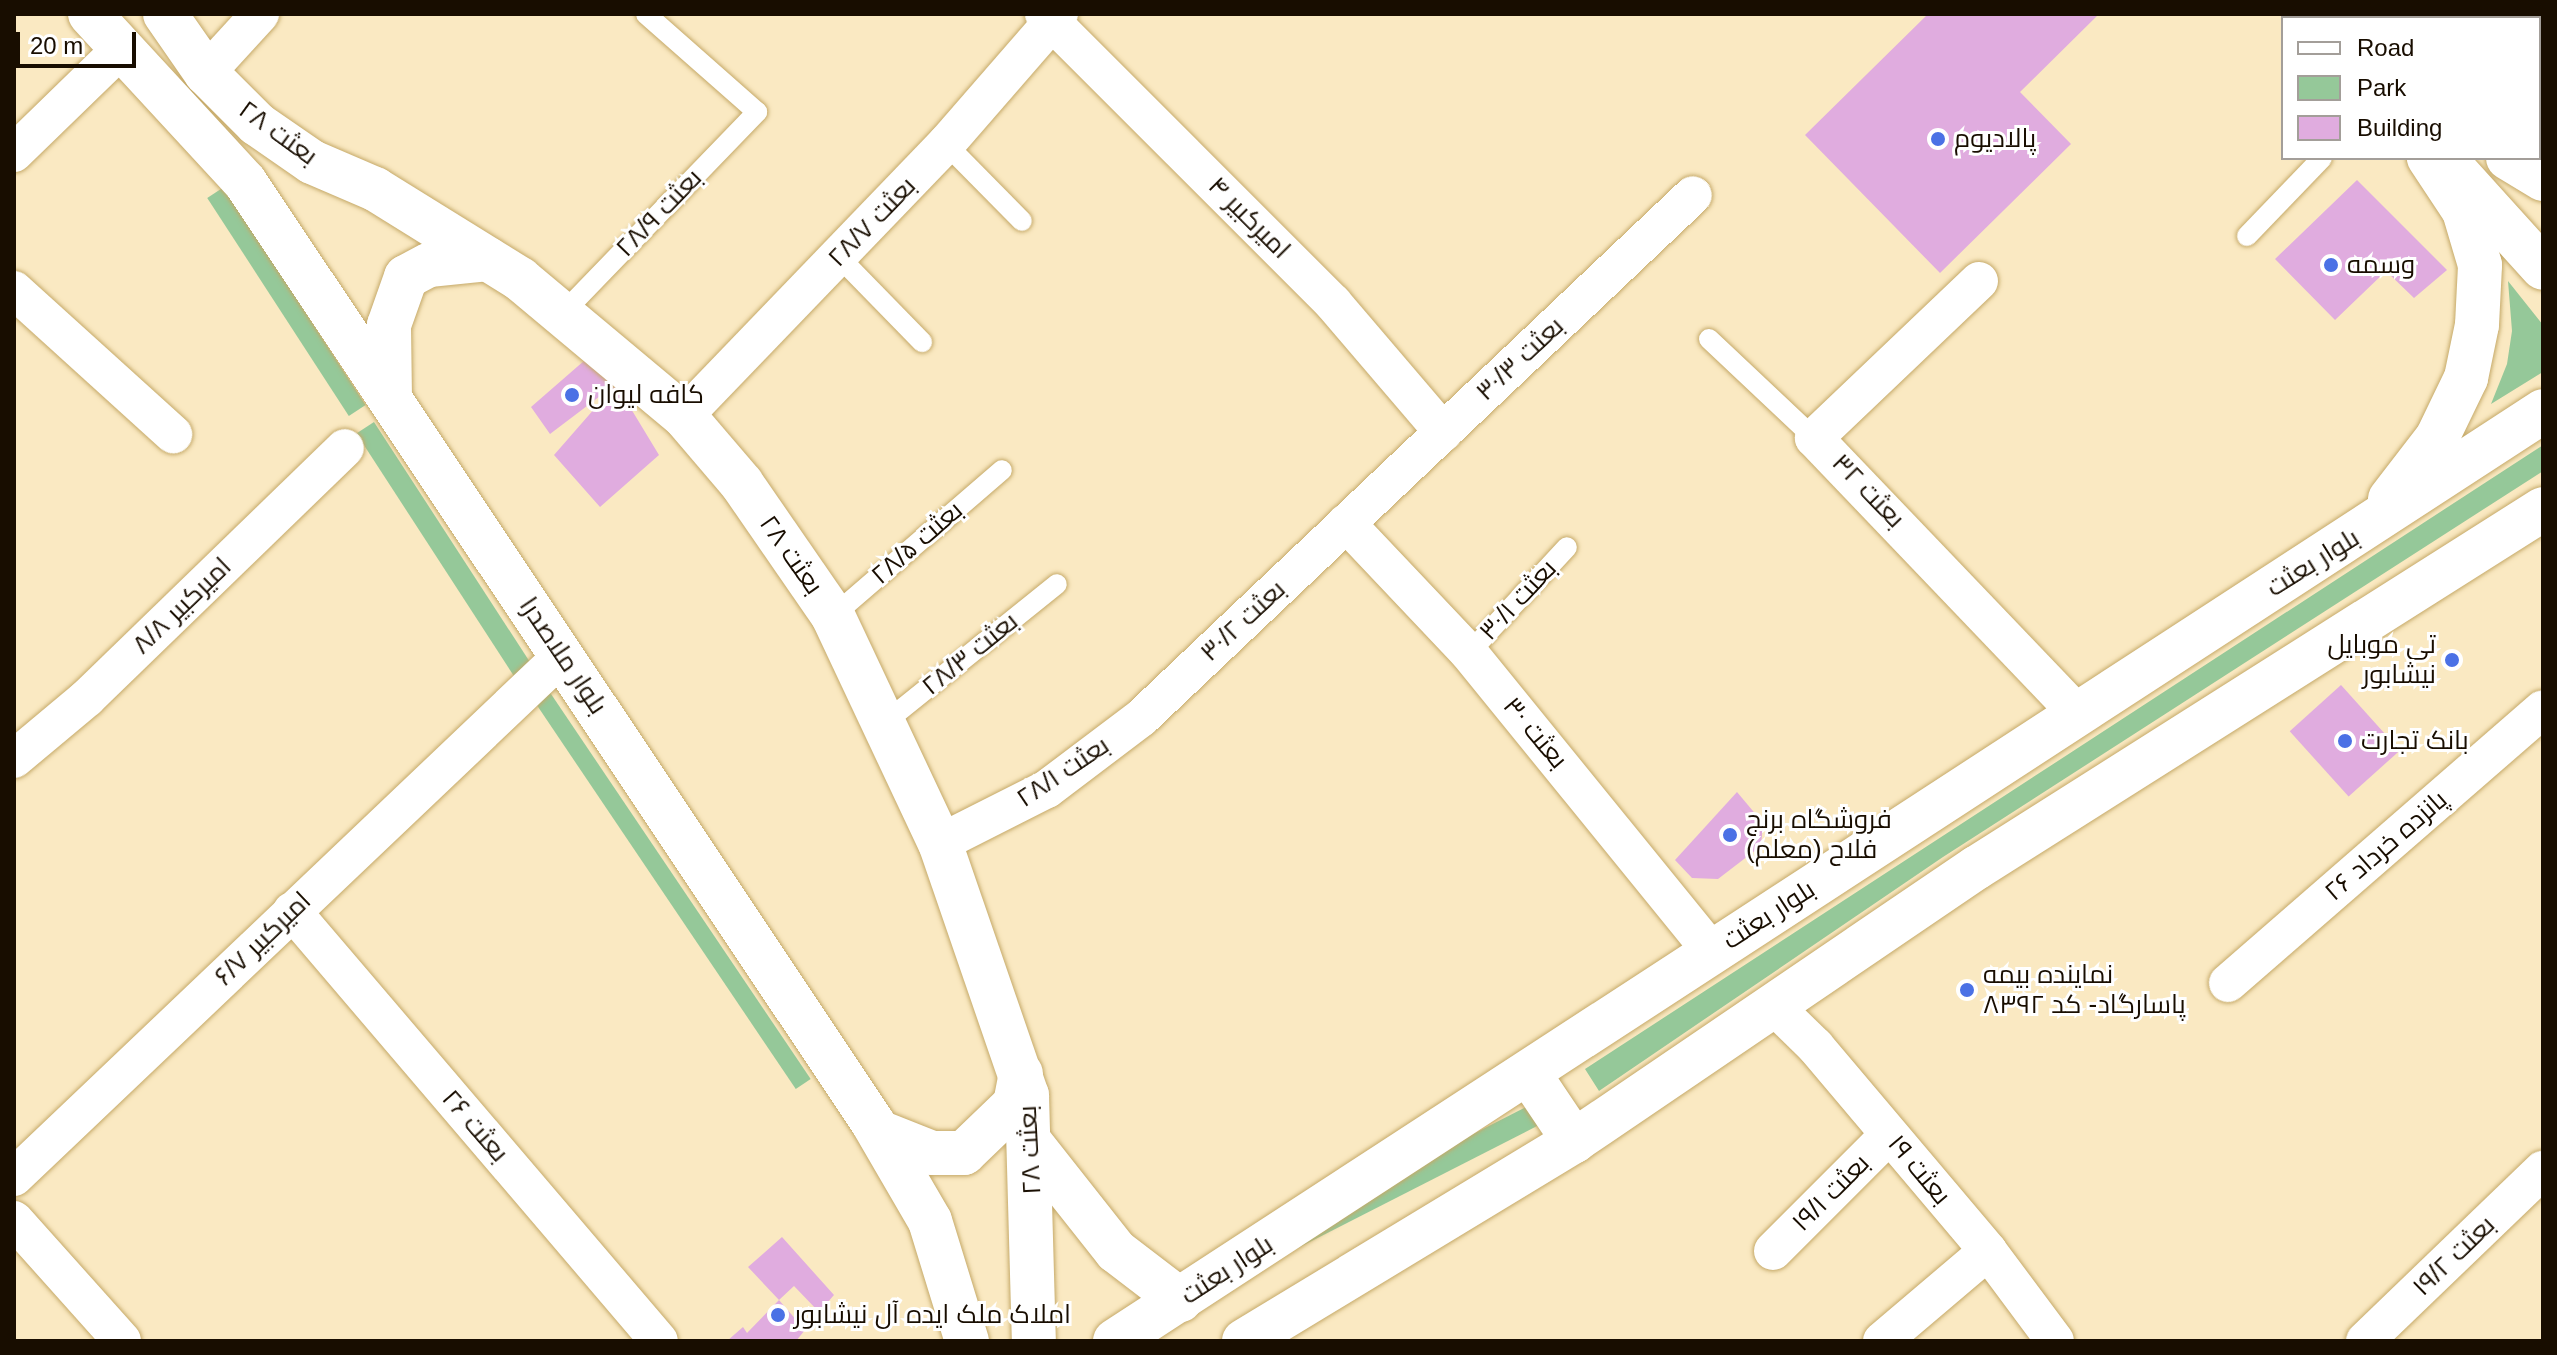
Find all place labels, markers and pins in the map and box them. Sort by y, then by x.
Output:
place label: پالادیوم [1954,123,2036,155]
marker: پالادیوم [1929,130,1947,148]
place label: وسمه [2347,249,2415,281]
marker: وسمه [2322,256,2340,274]
place label: کافه لیوان [588,379,704,411]
marker: کافه لیوان [563,386,581,404]
place label: تی موبایل نیشابور [2327,629,2436,690]
marker: تی موبایل نیشابور [2443,651,2461,669]
place label: بانک تجارت [2361,725,2469,757]
marker: بانک تجارت [2336,732,2354,750]
place label: فروشگاه برنج فلاح (معلم) [1746,804,1892,866]
marker: فروشگاه برنج فلاح (معلم) [1721,826,1739,844]
place label: نماینده بیمه پاسارگاد- کد ۸۳۹۲ [1983,959,2186,1020]
marker: نماینده بیمه پاسارگاد- کد ۸۳۹۲ [1958,981,1976,999]
place label: املاک ملک ایده آل نیشابور [794,1299,1071,1331]
marker: املاک ملک ایده آل نیشابور [769,1306,787,1324]

